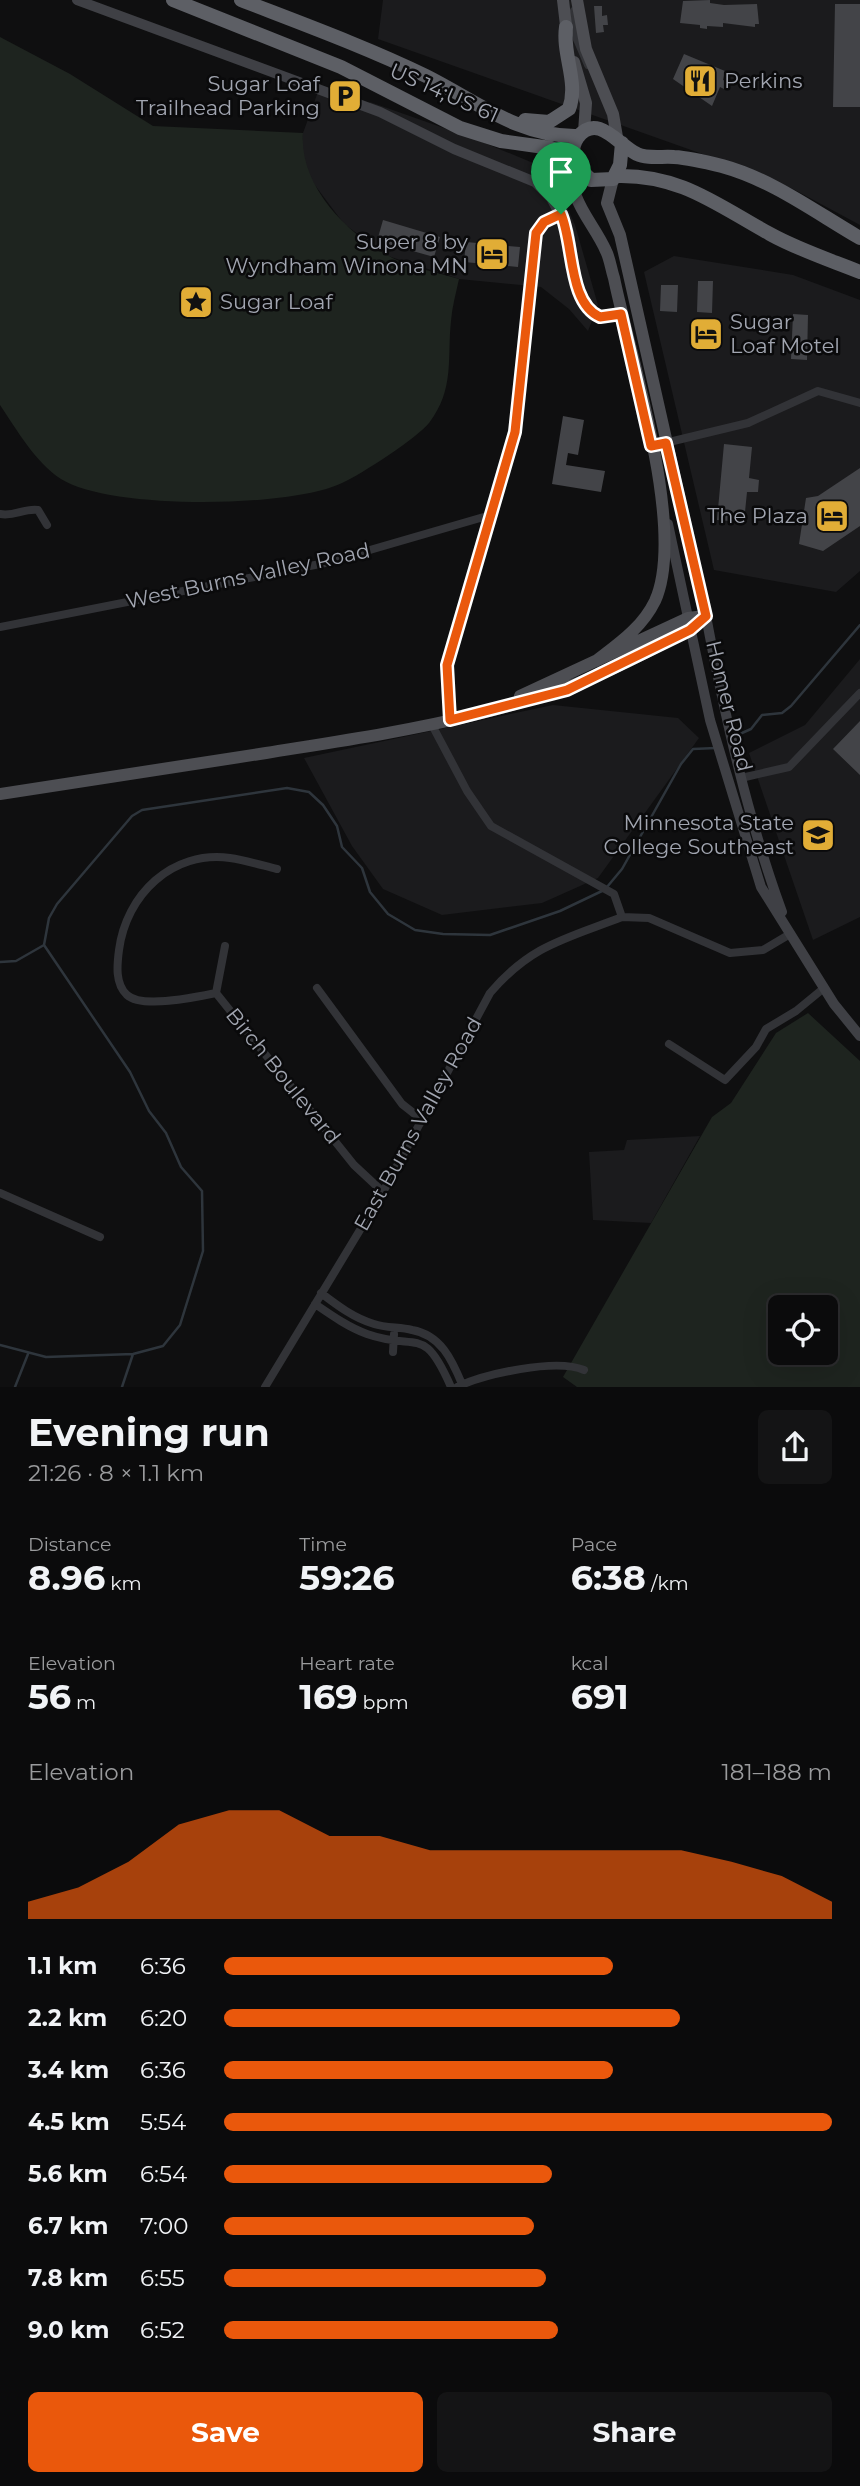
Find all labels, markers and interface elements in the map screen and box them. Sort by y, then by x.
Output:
street label: US 14;US 61 [386,57,503,128]
restaurant icon: Perkins [681,62,719,100]
place label: Perkins [724,68,802,93]
place label: Sugar Loaf Trailhead Parking [136,71,321,120]
parking icon: Sugar Loaf Trailhead Parking [326,77,364,115]
pin [531,142,591,214]
icon: arrive [542,153,580,191]
place label: Super 8 by Wyndham Winona MN [225,229,469,278]
hotel icon: Super 8 by Wyndham Winona MN [473,235,511,273]
place icon: Sugar Loaf [177,283,215,321]
place label: Sugar Loaf [220,289,333,314]
place label: Sugar Loaf Motel [730,309,840,358]
hotel icon: Sugar Loaf Motel [687,315,725,353]
hotel icon: The Plaza [813,497,851,535]
place label: The Plaza [707,503,808,528]
street label: West Burns Valley Road [124,537,372,614]
street label: Homer Road [701,638,758,774]
place label: Minnesota State College Southeast [603,810,794,859]
school or university icon: Minnesota State College Southeast [799,816,837,854]
street label: Birch Boulevard [221,1003,346,1149]
street label: East Burns Valley Road [348,1013,487,1235]
map controls [768,1295,838,1365]
button: locate [768,1295,838,1365]
text: Evening run [28,1409,270,1456]
button: share [758,1410,832,1484]
text: 21:26 · 8 × 1.1 km [28,1459,204,1487]
text: Distance [28,1533,111,1556]
text: Time [299,1533,347,1556]
text: Pace [571,1533,617,1556]
text: 8.96 [28,1556,105,1599]
text: 59:26 [299,1556,395,1599]
text: 6:38 [571,1556,646,1599]
text: km [105,1572,142,1595]
text: /km [646,1572,689,1595]
text: Elevation [28,1652,116,1675]
text: Heart rate [299,1652,395,1675]
text: kcal [571,1652,609,1675]
text: 56 [28,1675,71,1718]
text: 169 [299,1675,358,1718]
text: 691 [571,1675,629,1718]
text: m [71,1691,96,1714]
text: bpm [358,1691,409,1714]
text: Elevation [28,1758,134,1786]
text: 181–188 m [722,1758,832,1786]
text: 1.1 km [28,1952,97,1980]
text: 6:36 [140,1952,186,1980]
text: 2.2 km [28,2004,107,2032]
text: 6:20 [140,2004,187,2032]
text: 3.4 km [28,2056,109,2084]
text: 6:36 [140,2056,186,2084]
text: 4.5 km [28,2108,110,2136]
text: 5:54 [140,2108,186,2136]
text: 5.6 km [28,2160,108,2188]
text: 6:54 [140,2160,187,2188]
text: 6.7 km [28,2212,108,2240]
text: 7:00 [140,2212,188,2240]
text: 7.8 km [28,2264,108,2292]
text: 6:55 [140,2264,185,2292]
text: 9.0 km [28,2316,109,2344]
text: 6:52 [140,2316,185,2344]
button: Save [28,2392,423,2472]
button: Share [437,2392,832,2472]

